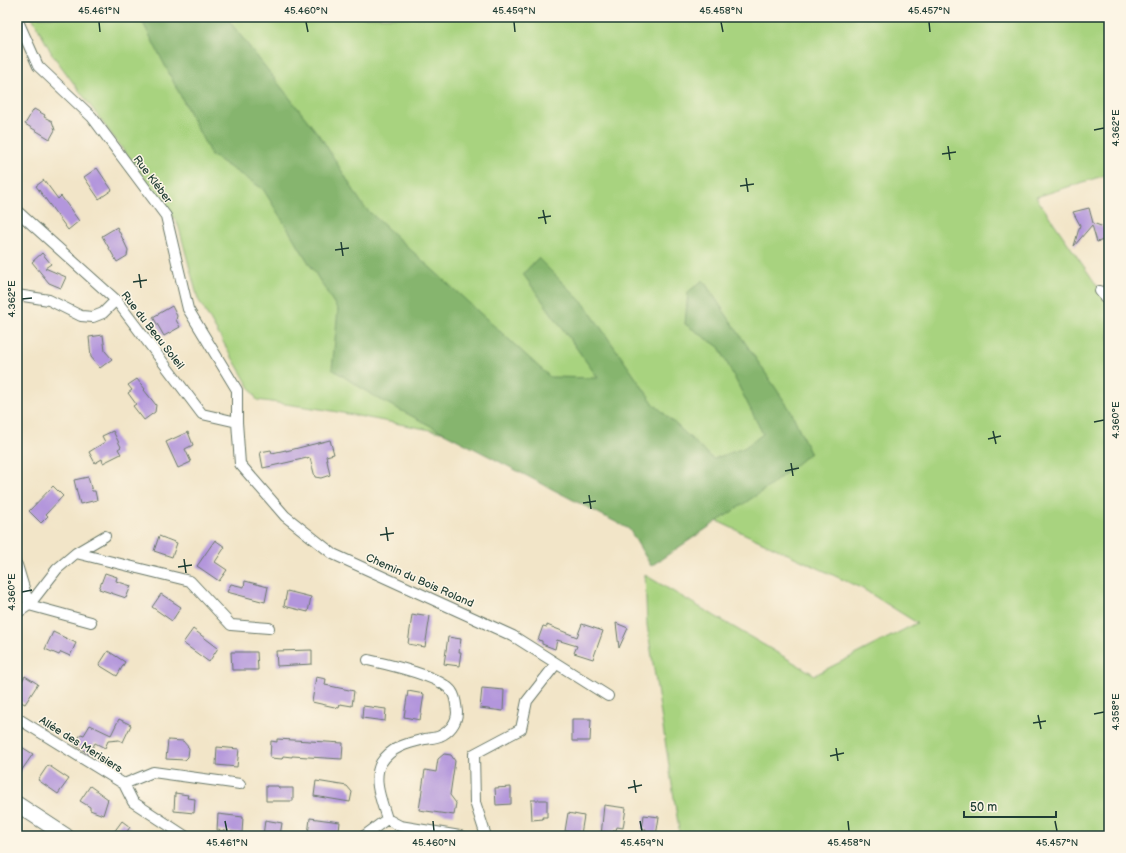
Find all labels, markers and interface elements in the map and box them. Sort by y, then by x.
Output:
text: 45.461°N [78,5,120,17]
text: 45.460°N [284,5,328,17]
text: 45.459°N [492,5,536,17]
text: 45.458°N [699,5,743,17]
text: 45.457°N [908,5,950,17]
text: 4.362°E [1110,109,1122,147]
street label: Rue Kléber [130,153,175,206]
text: 4.362°E [6,280,18,318]
street label: Rue du Beau Soleil [118,289,187,372]
text: 4.360°E [1110,401,1122,439]
street label: Chemin du Bois Roland [364,551,476,610]
text: 4.360°E [6,573,18,611]
text: 4.358°E [1110,693,1122,730]
street label: Allée des Merisiers [37,714,125,776]
scale bar [964,793,1056,819]
text: 50 m [970,800,997,815]
text: 45.461°N [206,837,248,849]
text: 45.460°N [412,837,456,849]
text: 45.459°N [620,837,664,849]
text: 45.458°N [827,837,871,849]
text: 45.457°N [1036,837,1078,849]

